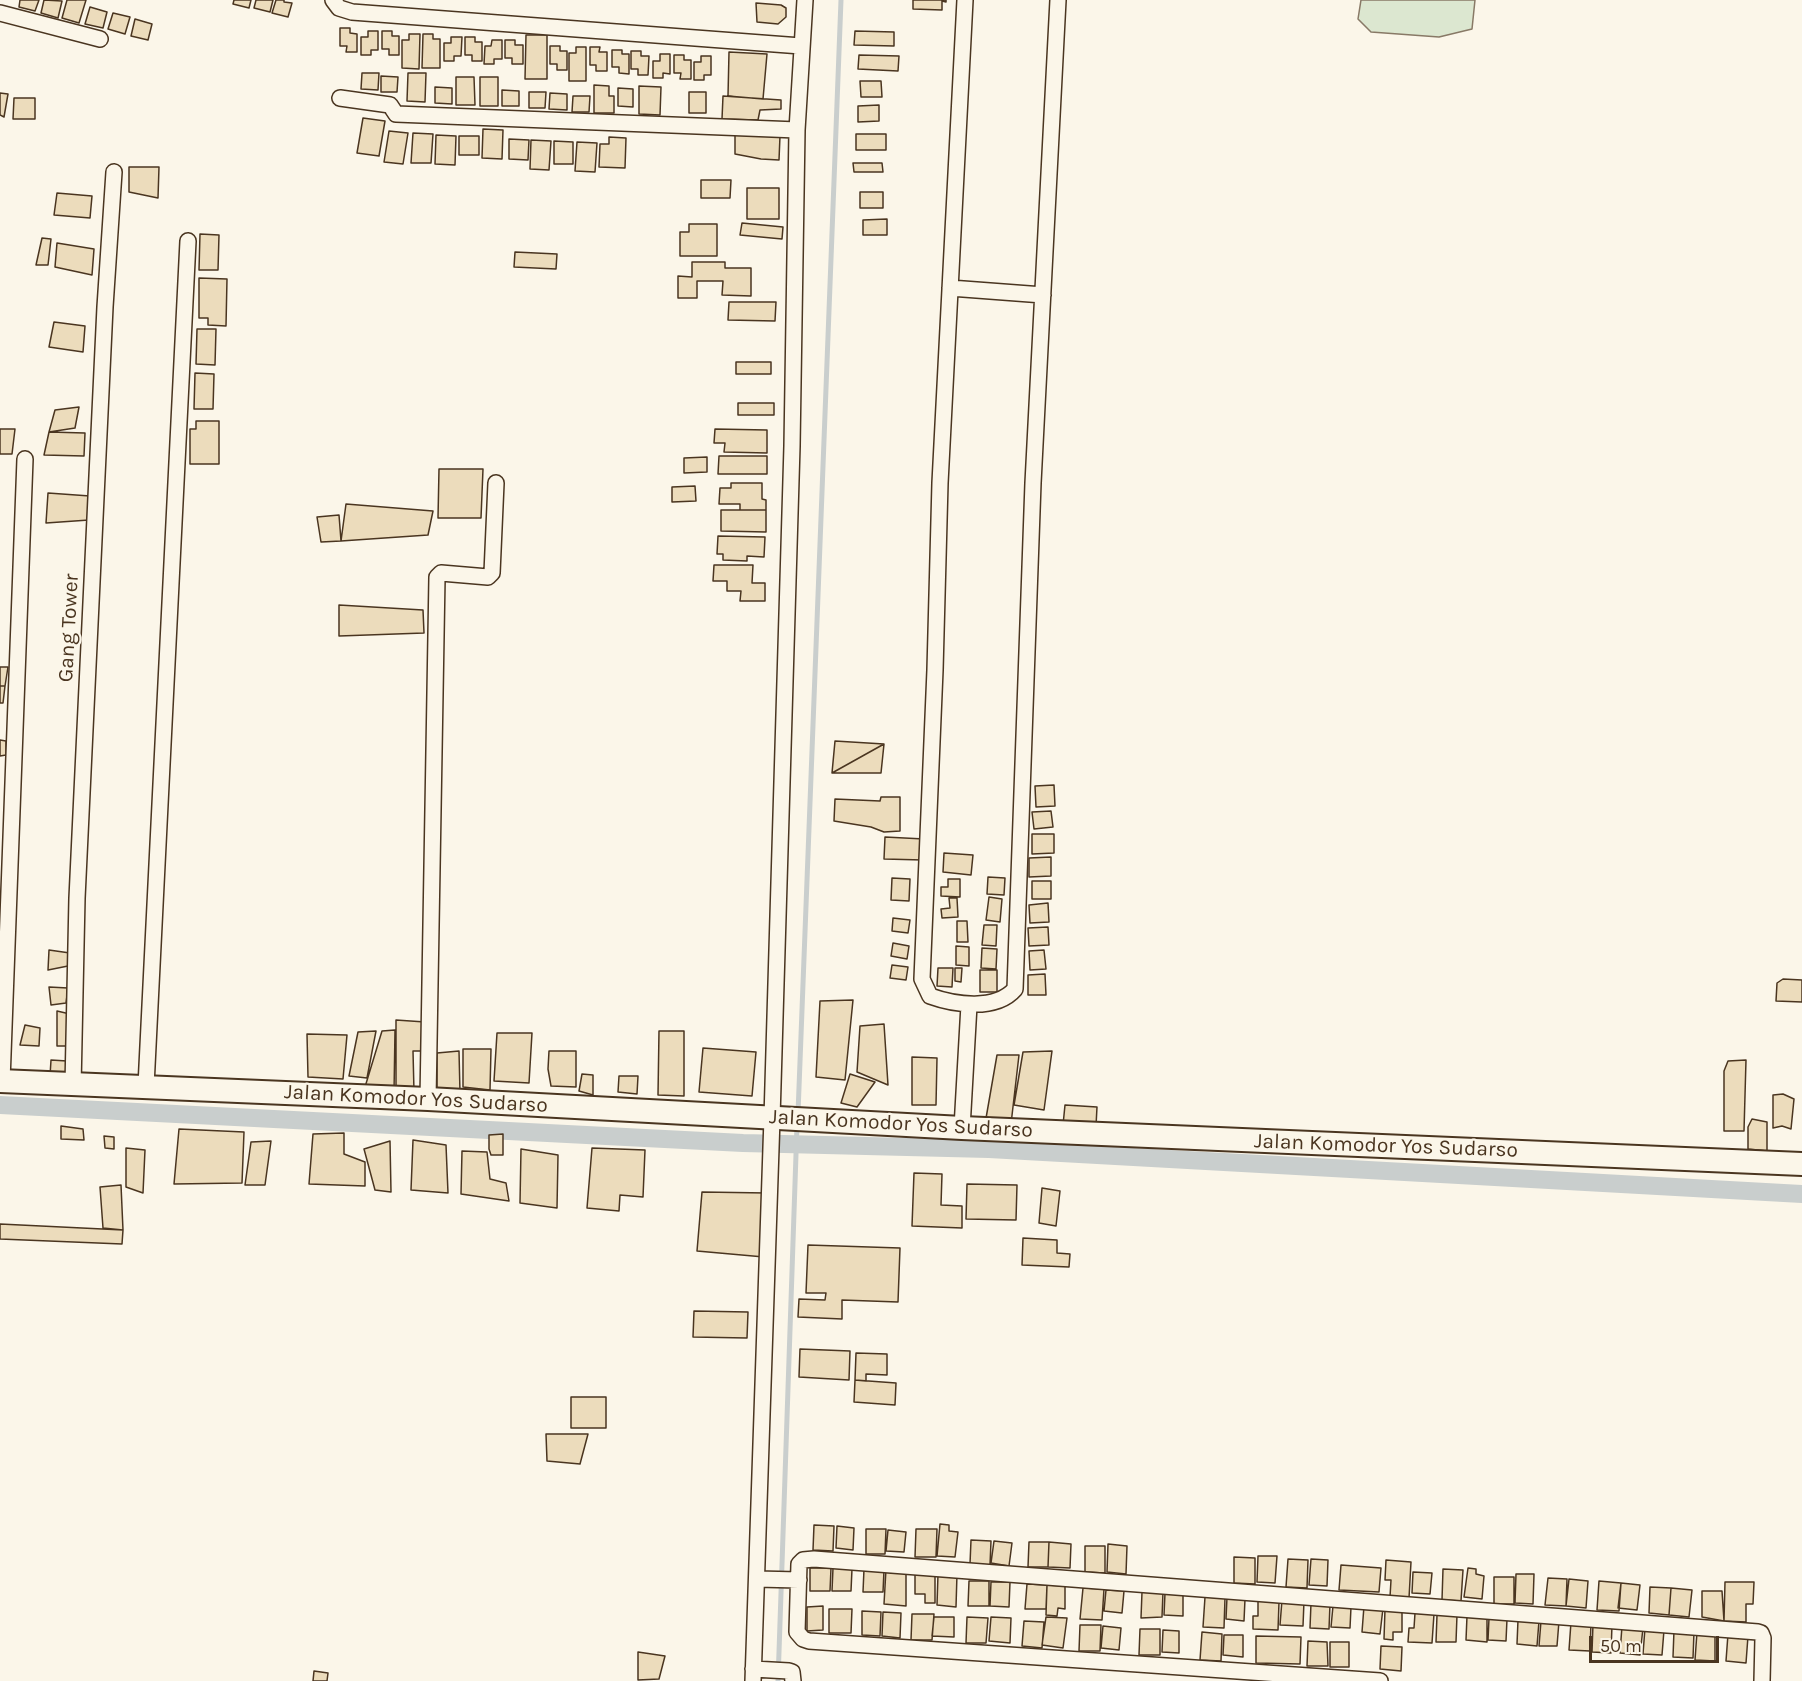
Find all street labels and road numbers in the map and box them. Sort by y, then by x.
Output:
street label: Gang Tower [54,573,84,683]
street label: Jalan Komodor Yos Sudarso [283,1080,549,1118]
street label: Jalan Komodor Yos Sudarso [768,1105,1034,1143]
street label: Jalan Komodor Yos Sudarso [1254,1129,1518,1163]

